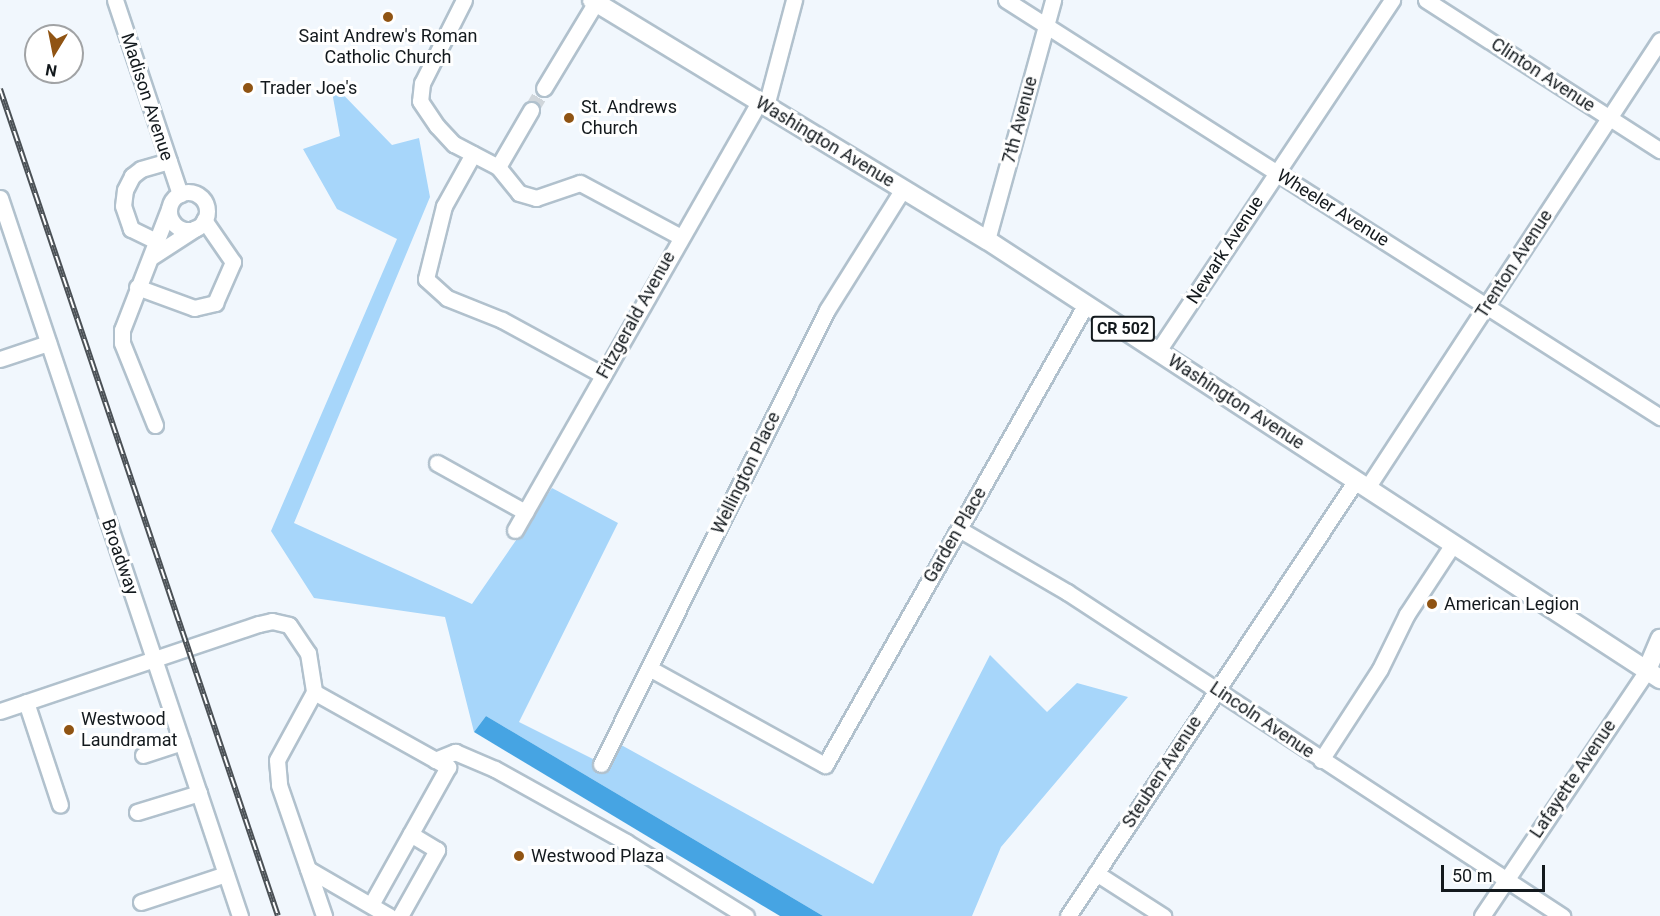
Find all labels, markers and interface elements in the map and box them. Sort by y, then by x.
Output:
marker: Saint Andrew's Roman Catholic Church [381,10,395,24]
north arrow [24,24,84,84]
place label: Saint Andrew's Roman Catholic Church [298,26,478,68]
street label: Madison Avenue [116,30,178,164]
street label: Clinton Avenue [1487,33,1599,117]
text: N [44,60,58,81]
street label: 7th Avenue [998,74,1042,166]
place label: Trader Joe's [260,77,357,99]
marker: Trader Joe's [241,81,255,95]
street label: Washington Avenue [752,92,898,192]
place label: St. Andrews Church [581,97,677,140]
marker: St. Andrews Church [562,111,576,125]
street label: Wheeler Avenue [1273,165,1393,251]
street label: Newark Avenue [1182,192,1268,308]
street label: Trenton Avenue [1471,206,1557,322]
street label: Fitzgerald Avenue [592,248,680,382]
road number: CR 502 [1090,316,1156,342]
street label: Washington Avenue [1164,350,1308,454]
street label: Wellington Place [707,408,785,538]
street label: Garden Place [919,483,991,587]
street label: Broadway [97,516,143,598]
place label: American Legion [1444,593,1579,615]
marker: American Legion [1425,597,1439,611]
street label: Lincoln Avenue [1206,677,1318,763]
place label: Westwood Laundramat [81,709,178,752]
street label: Steuben Avenue [1118,712,1206,832]
street label: Lafayette Avenue [1525,716,1621,842]
marker: Westwood Laundramat [62,723,76,737]
place label: Westwood Plaza [531,845,664,867]
marker: Westwood Plaza [512,849,526,863]
scale bar [1444,853,1548,891]
text: 50 m [1452,865,1492,886]

